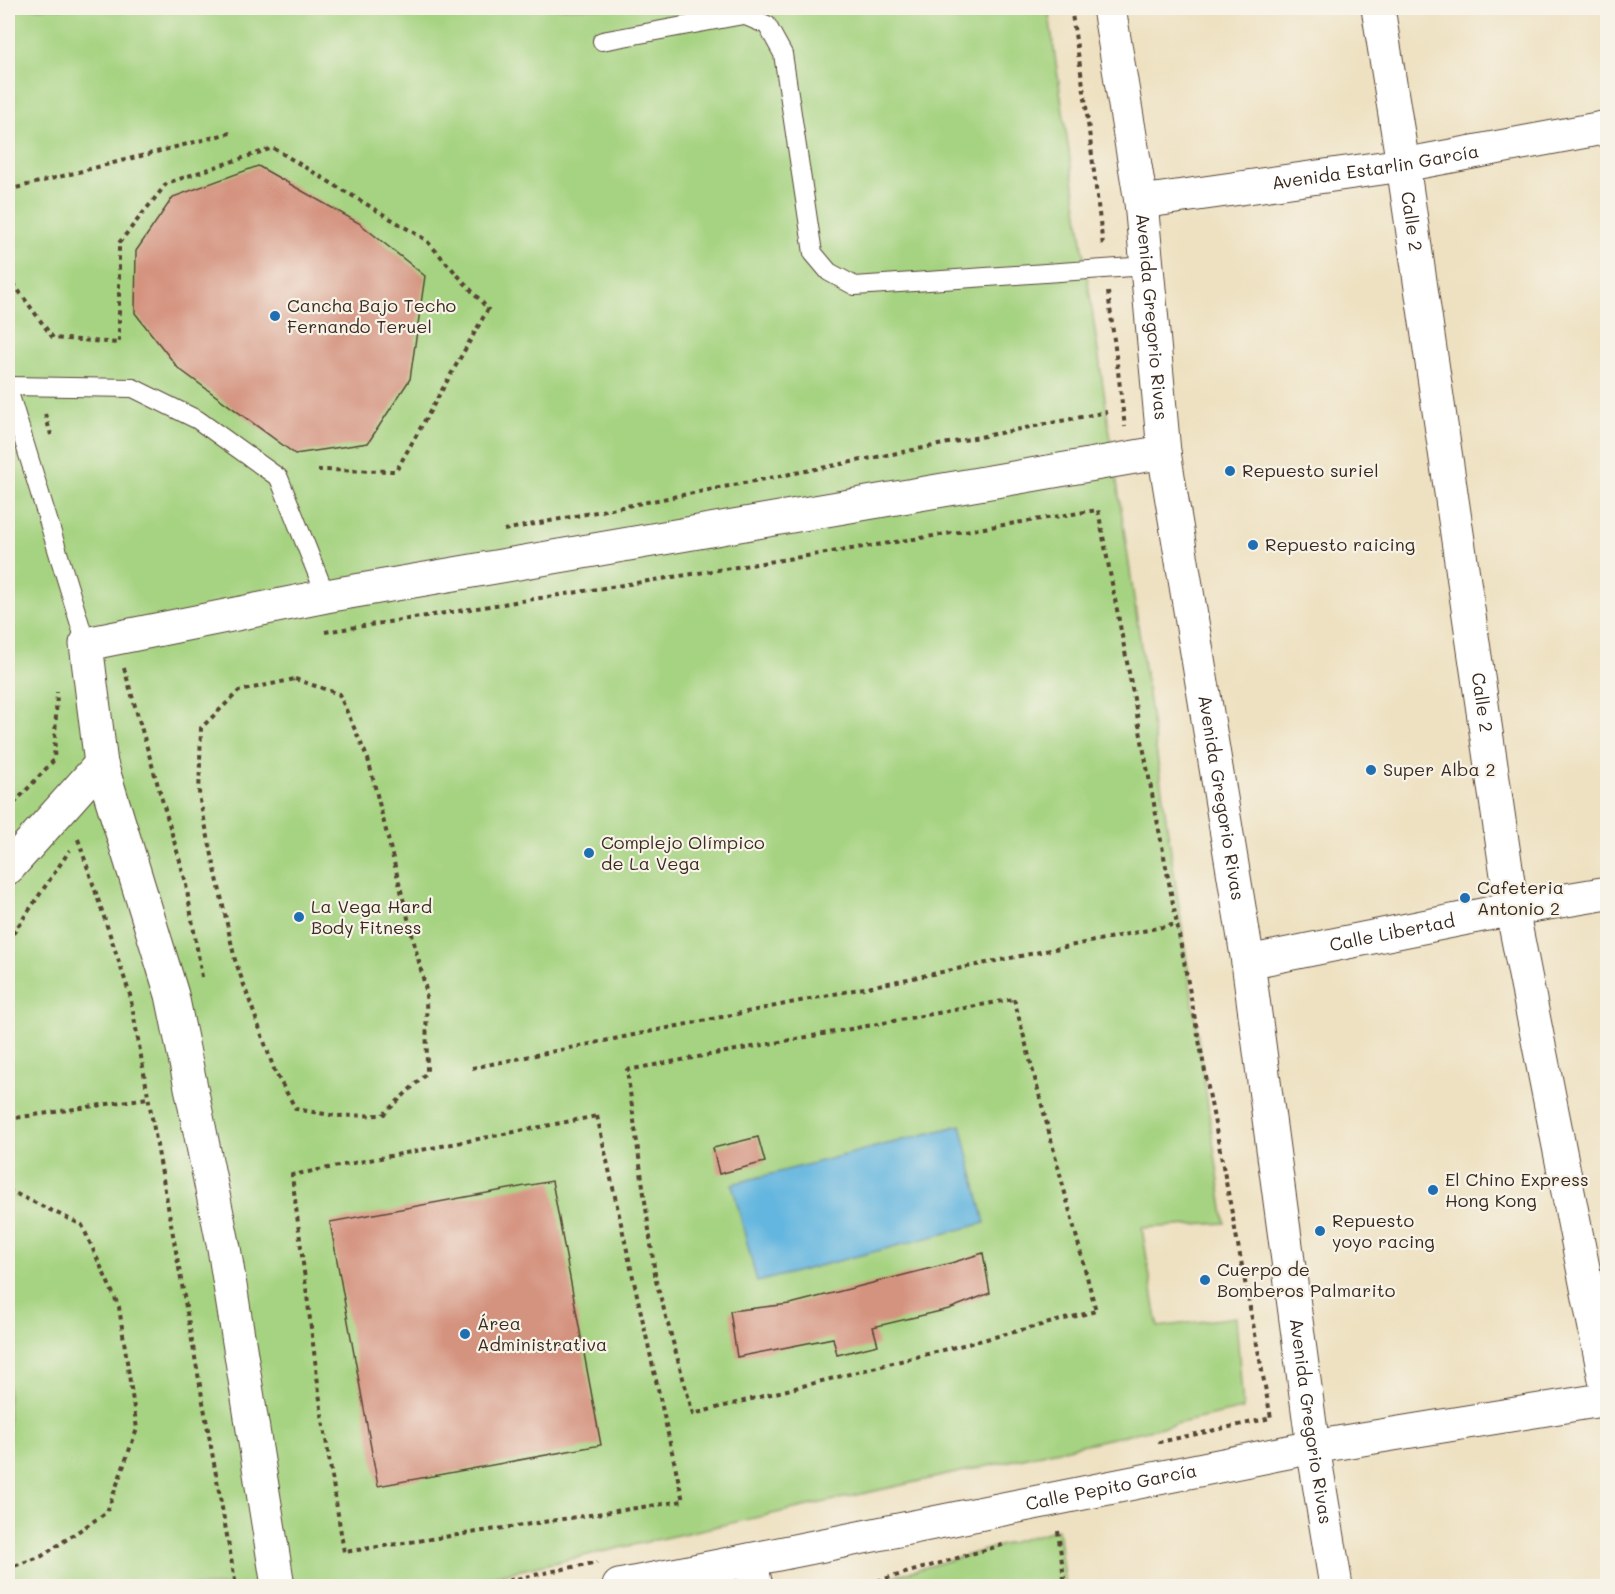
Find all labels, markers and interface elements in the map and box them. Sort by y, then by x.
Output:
street label: Avenida Estarlin García [1270,138,1481,194]
street label: Calle 2 [1396,190,1428,253]
street label: Avenida Gregorio Rivas [1131,212,1174,421]
place label: Cancha Bajo Techo Fernando Teruel [287,293,457,338]
marker: Cancha Bajo Techo Fernando Teruel [268,309,282,323]
place label: Repuesto suriel [1242,458,1379,482]
marker: Repuesto suriel [1223,464,1237,478]
place label: Repuesto raicing [1265,532,1415,556]
marker: Repuesto raicing [1246,538,1260,552]
street label: Calle 2 [1466,671,1499,734]
street label: Avenida Gregorio Rivas [1193,693,1251,902]
place label: Super Alba 2 [1383,757,1495,781]
marker: Super Alba 2 [1364,763,1378,777]
place label: Complejo Olímpico de La Vega [601,830,765,875]
marker: Complejo Olímpico de La Vega [582,846,596,860]
place label: Cafeteria Antonio 2 [1477,875,1564,920]
marker: Cafeteria Antonio 2 [1458,891,1472,905]
place label: La Vega Hard Body Fitness [311,894,432,939]
street label: Calle Libertad [1327,908,1457,956]
marker: La Vega Hard Body Fitness [292,910,306,924]
place label: El Chino Express Hong Kong [1445,1167,1589,1212]
marker: El Chino Express Hong Kong [1426,1183,1440,1197]
place label: Repuesto yoyo racing [1332,1208,1435,1253]
marker: Repuesto yoyo racing [1313,1224,1327,1238]
place label: Cuerpo de Bomberos Palmarito [1217,1257,1396,1302]
marker: Cuerpo de Bomberos Palmarito [1198,1273,1212,1287]
place label: Área Administrativa [477,1311,607,1356]
street label: Avenida Gregorio Rivas [1285,1317,1339,1526]
marker: Área Administrativa [458,1327,472,1341]
street label: Calle Pepito García [1023,1458,1199,1515]

